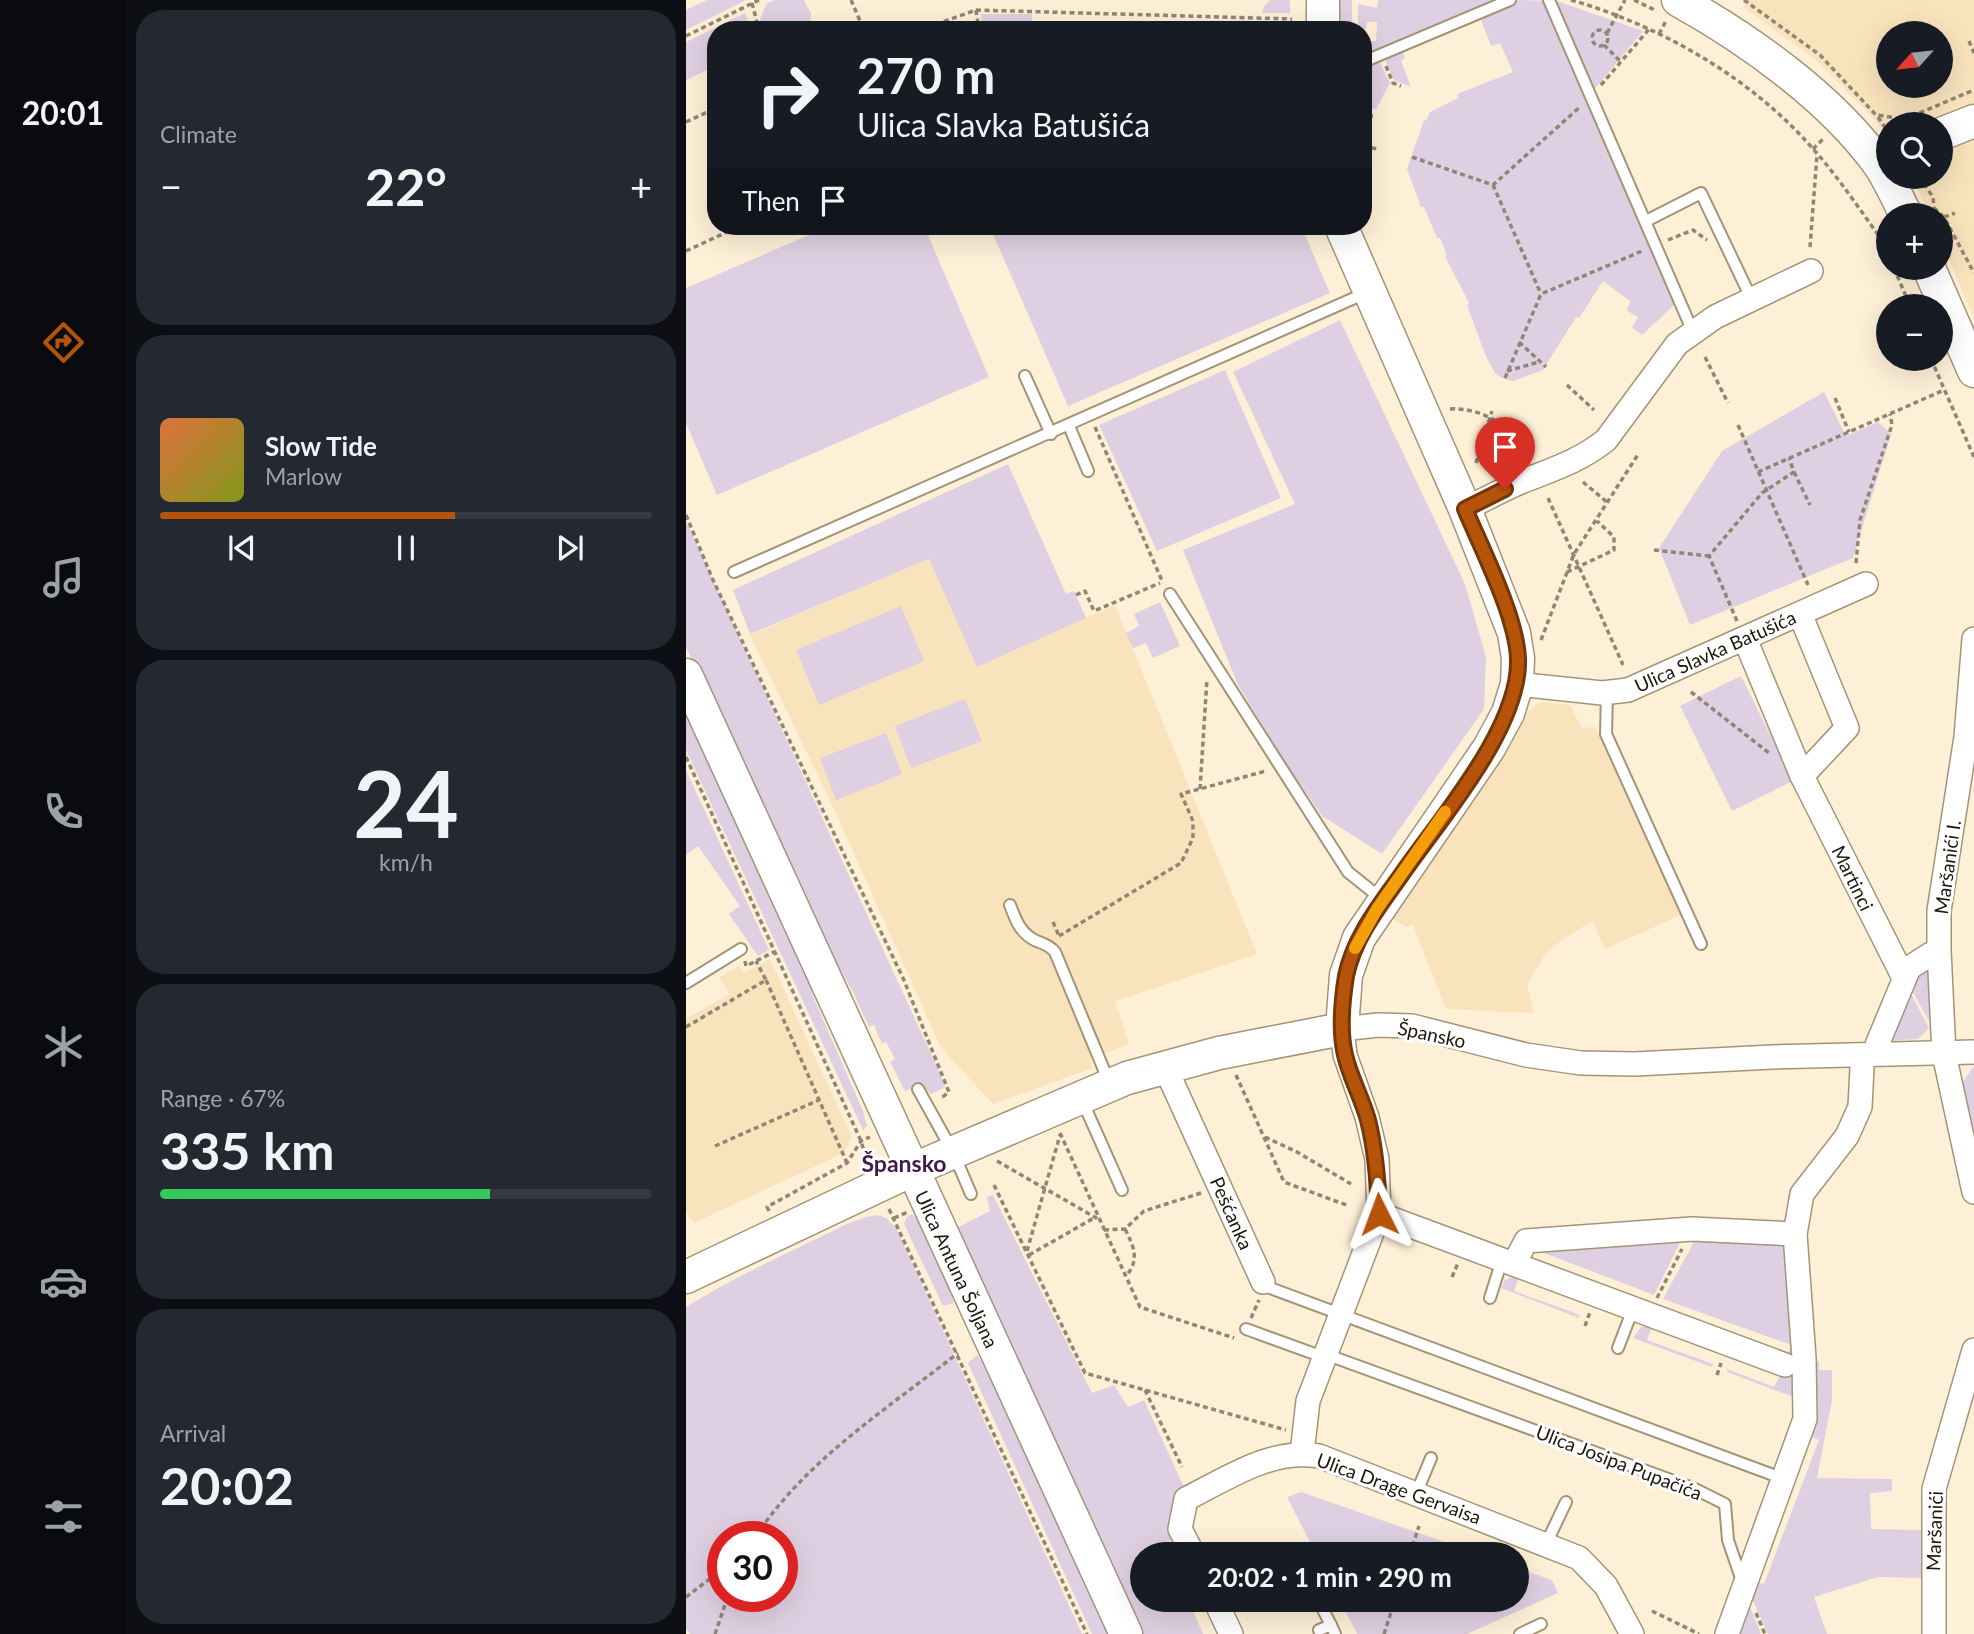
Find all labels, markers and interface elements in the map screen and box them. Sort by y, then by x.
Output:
north arrow [1876,21,1953,98]
map controls [1876,21,1953,371]
text: 270 m [857,46,995,104]
icon: right [742,49,833,140]
text: 20:01 [22,93,104,132]
text: Ulica Slavka Batušića [857,105,1150,144]
button: search [1876,112,1953,189]
text: Climate [160,120,237,148]
text: 22° [365,155,447,217]
text: − [160,163,182,209]
text: + [630,163,652,209]
icon: arrive [814,182,852,220]
text: Then [742,185,800,217]
button: + [1876,203,1953,280]
button: − [1876,294,1953,371]
icon: directions [39,318,88,367]
pin [1475,417,1535,489]
icon: arrive [1486,428,1524,466]
text: Slow Tide [265,430,377,462]
text: Marlow [265,462,342,490]
icon: previous [223,529,261,567]
icon: pause [387,529,425,567]
icon: next [551,529,589,567]
icon: music [39,553,88,602]
street label: Ulica Slavka Batušića [1631,605,1799,697]
text: 24 [353,748,459,857]
icon: phone [39,787,88,836]
street label: Maršanići I. [1929,818,1965,916]
street label: Martinci [1827,842,1879,914]
text: km/h [379,848,433,876]
street label: Špansko [1396,1016,1468,1052]
icon: climate [39,1022,88,1071]
text: Range · 67% [160,1084,285,1112]
text: 335 km [160,1119,334,1181]
district label: Špansko [861,1149,947,1177]
street label: Pešćanka [1206,1173,1258,1253]
position arrow [1342,1177,1416,1251]
street label: Ulica Antuna Šoljana [910,1187,1004,1351]
icon: car [39,1257,88,1306]
text: Arrival [160,1419,226,1447]
street label: Ulica Josipa Pupačića [1533,1420,1705,1504]
street label: Ulica Drage Gervaisa [1314,1448,1484,1528]
text: 20:02 [160,1454,294,1516]
street label: Maršanići [1921,1491,1947,1571]
icon: filters [39,1492,88,1541]
speed limit sign: 30 [707,1521,798,1612]
text: 20:02 · 1 min · 290 m [1207,1561,1452,1593]

